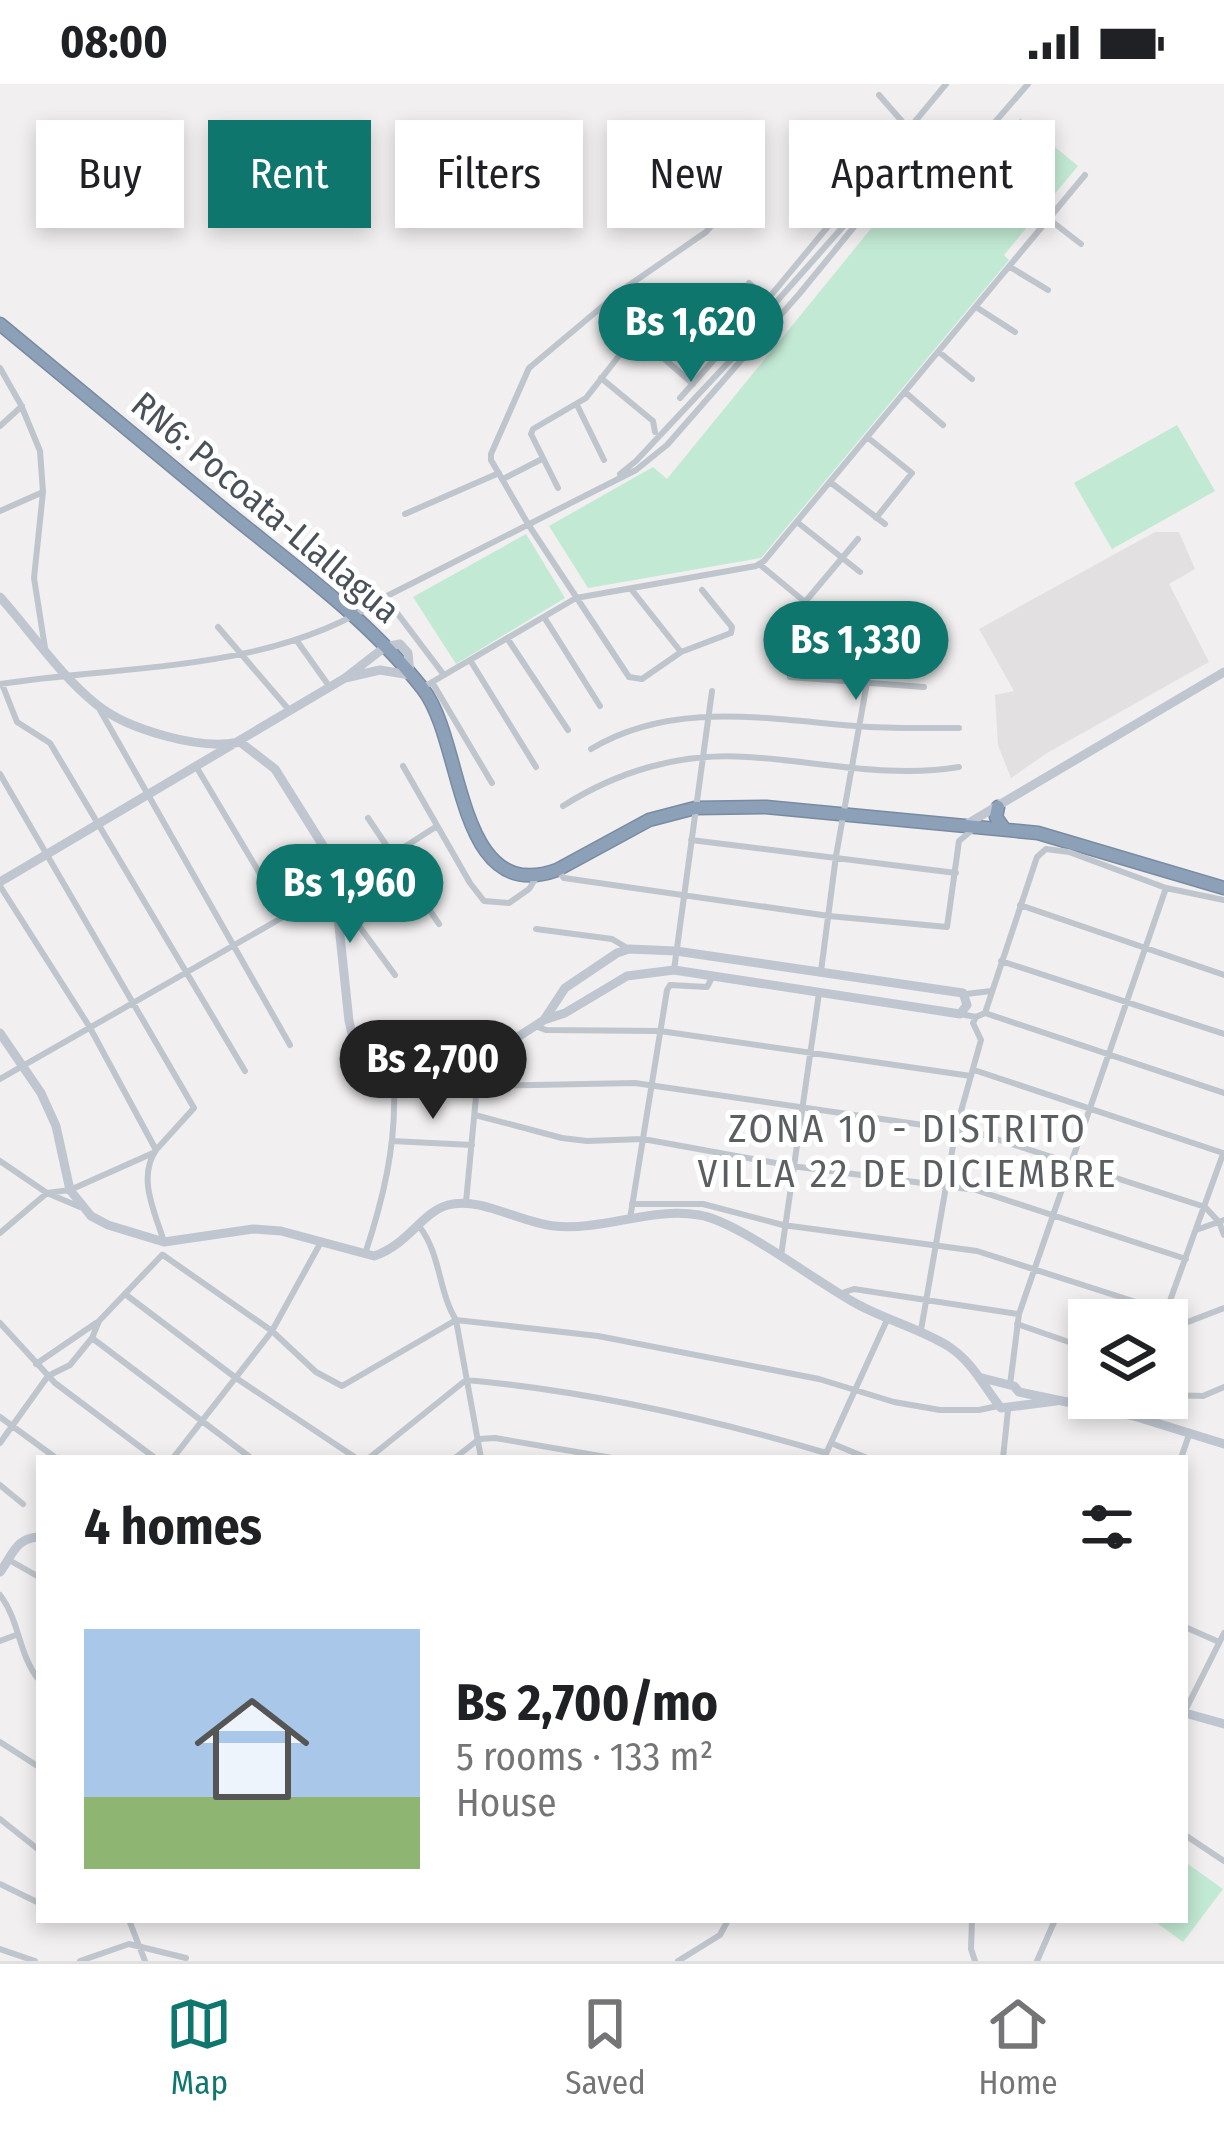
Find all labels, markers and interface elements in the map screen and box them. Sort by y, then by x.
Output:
text: 08:00 [60,15,168,69]
chip: Buy [36,120,184,228]
chip: Rent [208,120,371,228]
chip: Filters [395,120,583,228]
chip: New [607,120,765,228]
chip: Apartment [789,120,1055,228]
pin: Bs 1,620 [567,283,815,385]
text: Bs 1,620 [625,299,757,345]
street label: RN6: Pocoata-Llallagua [122,383,408,633]
pin: Bs 1,330 [732,601,980,703]
text: Bs 1,330 [790,617,922,663]
pin: Bs 1,960 [226,844,474,946]
text: Bs 1,960 [283,860,417,906]
pin: Bs 2,700 [309,1020,557,1122]
text: Bs 2,700 [367,1036,499,1082]
district label: ZONA 10 - DISTRITO VILLA 22 DE DICIEMBRE [698,1106,1118,1197]
map controls [1068,1299,1188,1419]
button: layers [1068,1299,1188,1419]
icon: filters [1074,1494,1140,1560]
text: 4 homes [84,1496,262,1558]
text: Bs 2,700/mo [456,1672,718,1734]
icon: home [180,1677,324,1821]
text: 5 rooms · 133 m² [456,1734,713,1780]
text: House [456,1780,556,1826]
tab: Map [166,1991,232,2103]
tab: Saved [565,1991,646,2103]
tab: Home [979,1991,1058,2103]

